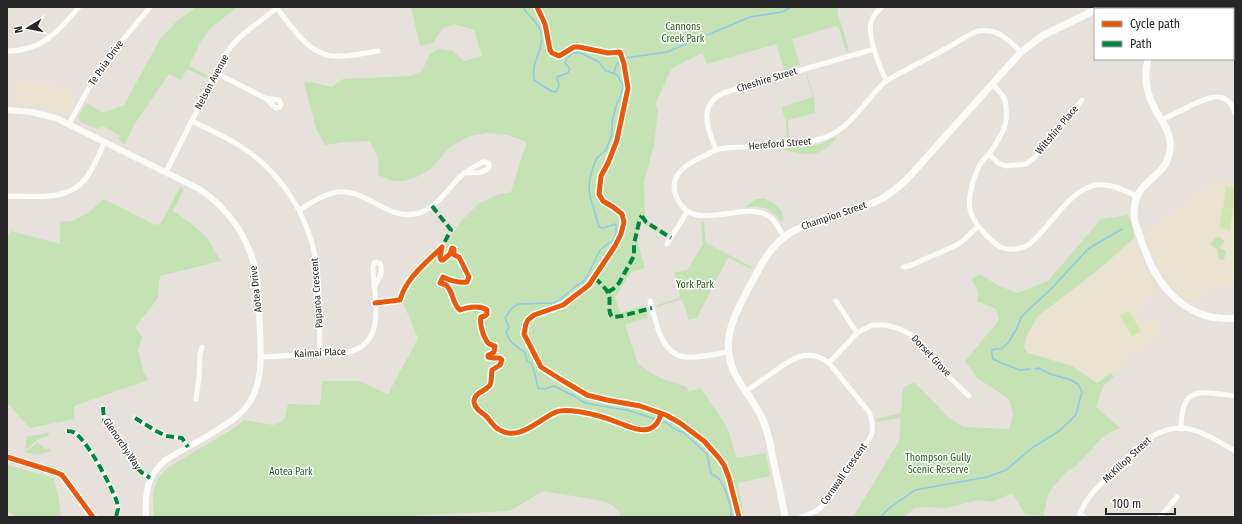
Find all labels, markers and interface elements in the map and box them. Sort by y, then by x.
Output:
north arrow [8,8,48,48]
legend [1094,8,1234,60]
text: Cycle path [1130,17,1180,31]
park label: Cannons Creek Park [662,21,705,45]
text: N [12,25,26,34]
text: Path [1130,37,1152,51]
street label: Te Puia Drive [86,38,126,88]
street label: Nelson Avenue [192,52,232,112]
street label: Cheshire Street [735,65,799,95]
street label: Wiltshire Place [1033,103,1081,157]
street label: Hereford Street [748,135,813,153]
street label: Champion Street [800,199,869,233]
street label: Paparoa Crescent [309,257,325,328]
street label: Aotea Drive [248,265,264,313]
park label: York Park [676,279,714,291]
street label: Dorset Grove [909,333,953,379]
street label: Kaimai Place [294,346,346,360]
street label: Glenorchy Way [100,416,144,473]
street label: McKillop Street [1100,434,1154,486]
street label: Cornwall Crescent [818,440,870,507]
park label: Thompson Gully Scenic Reserve [905,452,971,476]
park label: Aotea Park [269,466,313,478]
scale bar [1106,490,1175,516]
text: 100 m [1112,497,1141,511]

